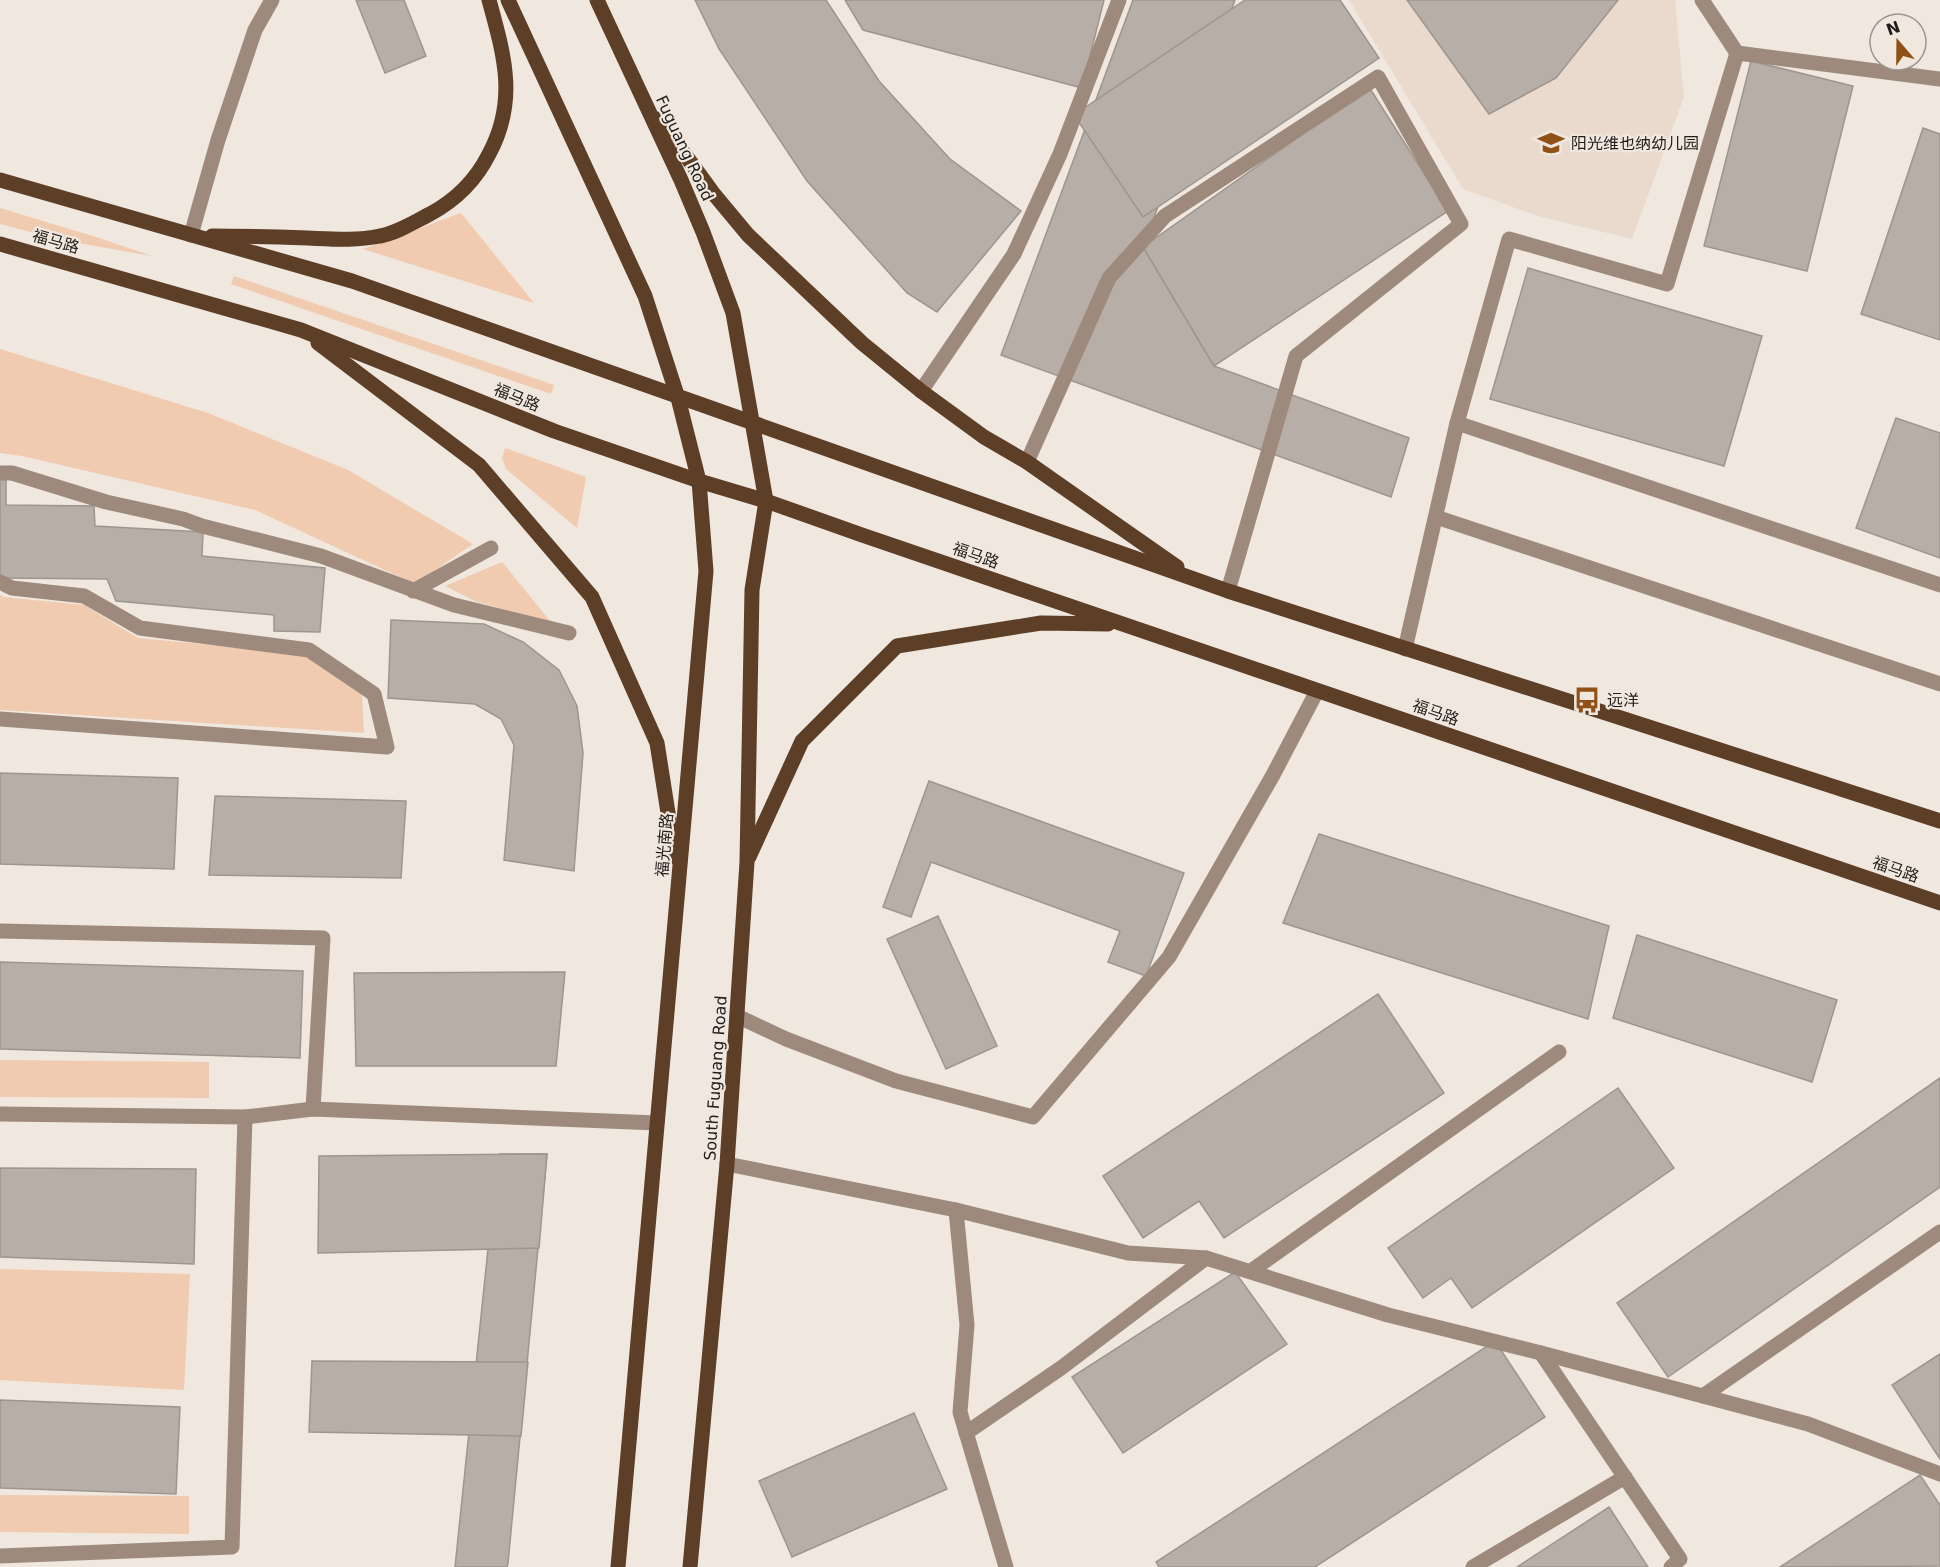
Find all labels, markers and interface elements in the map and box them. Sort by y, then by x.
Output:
north arrow [1868,12,1928,72]
text: N [1883,17,1903,40]
street label: Fuguang Road [652,92,717,204]
school or university icon: 阳光维也纳幼儿园 [1536,128,1566,158]
place label: 阳光维也纳幼儿园 [1571,134,1699,153]
street label: 福马路 [30,226,82,257]
street label: 福马路 [491,380,543,415]
street label: 福马路 [950,539,1002,572]
bus stop icon: 远洋 [1572,685,1602,715]
place label: 远洋 [1607,691,1639,710]
street label: 福马路 [1410,696,1462,729]
street label: 福光南路 [652,812,677,878]
street label: 福马路 [1870,853,1922,886]
street label: South Fuguang Road [700,995,731,1161]

